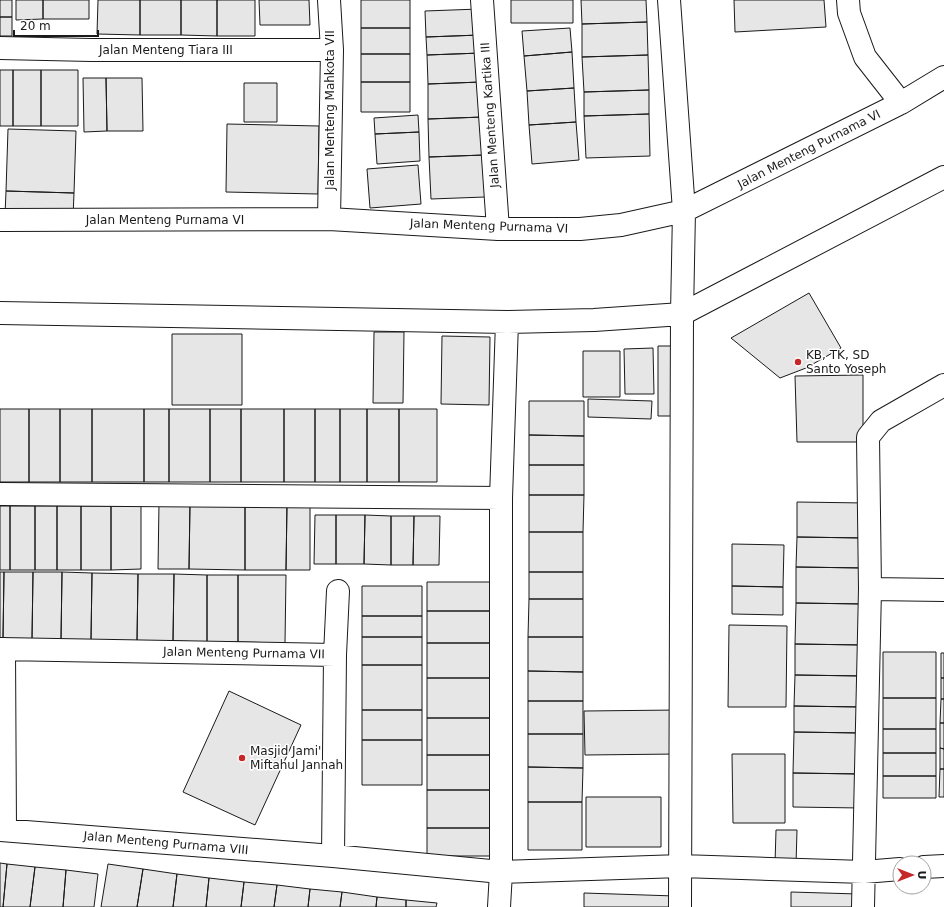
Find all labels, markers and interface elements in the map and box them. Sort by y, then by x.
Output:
scale bar [14,12,98,38]
text: 20 m [20,19,51,33]
street label: Jalan Menteng Mahkota VII [323,30,337,191]
street label: Jalan Menteng Kartika III [478,42,502,189]
street label: Jalan Menteng Tiara III [98,43,233,57]
street label: Jalan Menteng Purnama VI [734,107,883,192]
street label: Jalan Menteng Purnama VI [85,213,244,227]
street label: Jalan Menteng Purnama VI [409,216,568,236]
place label: KB, TK, SD Santo Yoseph [806,348,886,376]
marker: KB, TK, SD Santo Yoseph [793,357,803,367]
street label: Jalan Menteng Purnama VII [162,645,325,661]
place label: Masjid Jami' Miftahul Jannah [250,744,343,772]
marker: Masjid Jami' Miftahul Jannah [237,753,247,763]
street label: Jalan Menteng Purnama VIII [82,829,249,857]
north arrow [892,855,932,895]
text: U [915,871,928,879]

